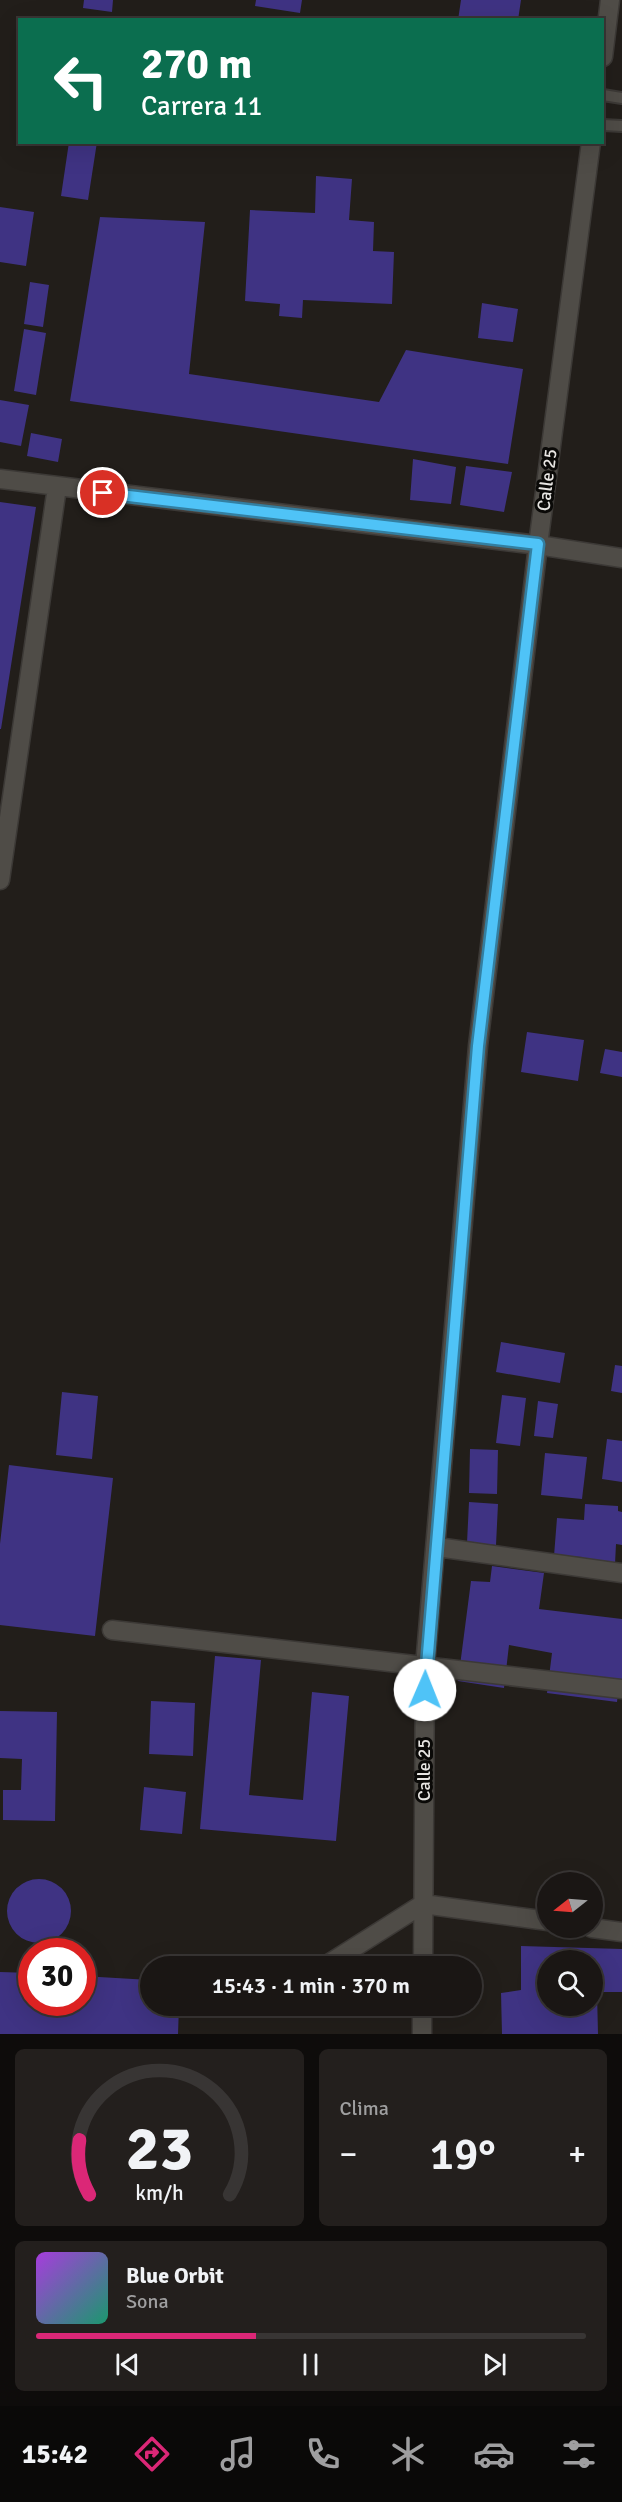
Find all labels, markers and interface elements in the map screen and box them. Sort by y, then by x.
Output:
text: 270 m [141,39,252,90]
icon: left [42,42,120,120]
text: Carrera 11 [141,90,262,123]
street label: Calle 25 [532,448,562,512]
pin [77,467,128,518]
icon: arrive [86,476,119,509]
position arrow [393,1658,457,1722]
street label: Calle 25 [413,1739,435,1801]
north arrow [537,1872,603,1938]
map controls [537,1872,603,2016]
speed limit sign: 30 [18,1938,96,2016]
button: search [537,1950,603,2016]
text: 15:43 · 1 min · 370 m [212,1972,410,1999]
text: Clima [340,2096,389,2121]
text: 23 [126,2110,193,2187]
text: 19° [430,2127,496,2182]
text: − [340,2134,357,2175]
text: + [568,2134,586,2175]
text: km/h [135,2180,184,2206]
text: Blue Orbit [126,2262,224,2289]
text: Sona [126,2289,169,2314]
icon: previous [111,2348,144,2381]
icon: pause [294,2348,327,2381]
icon: next [478,2348,511,2381]
icon: directions [131,2433,173,2475]
icon: music [217,2433,259,2475]
icon: phone [302,2433,344,2475]
icon: climate [387,2433,429,2475]
icon: car [473,2433,515,2475]
icon: filters [558,2433,600,2475]
text: 15:42 [22,2438,88,2471]

